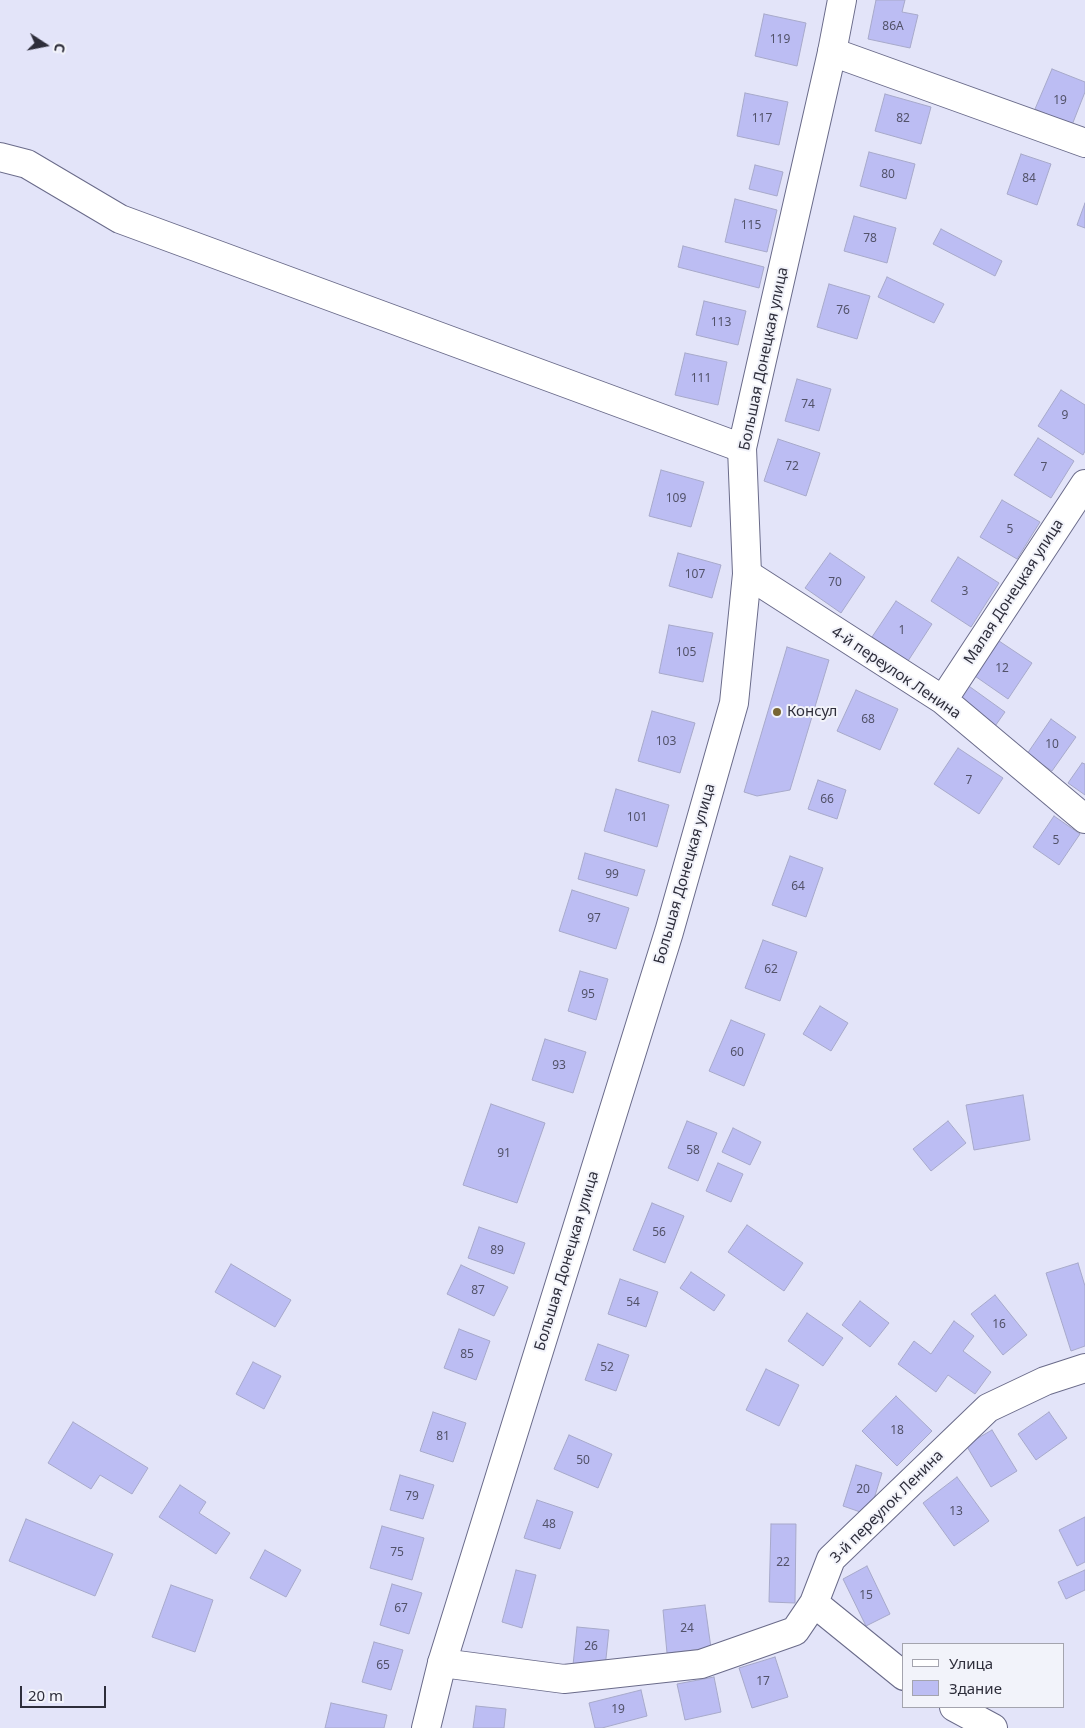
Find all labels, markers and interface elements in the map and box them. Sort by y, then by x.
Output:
north arrow [20,20,70,70]
house number: 86А [882,20,904,34]
house number: 119 [770,33,790,47]
text: С [50,42,70,54]
house number: 19 [1053,94,1067,108]
house number: 117 [752,112,772,126]
house number: 82 [896,112,910,126]
house number: 80 [881,168,895,182]
house number: 84 [1022,172,1036,186]
house number: 115 [741,219,761,233]
house number: 78 [863,232,877,246]
street label: Большая Донецкая улица [736,266,792,452]
house number: 76 [836,304,850,318]
house number: 113 [711,316,731,330]
house number: 111 [691,372,711,386]
house number: 74 [801,398,815,412]
house number: 9 [1062,409,1068,423]
house number: 72 [785,460,799,474]
house number: 7 [1041,461,1047,475]
house number: 109 [666,492,686,506]
street label: Малая Донецкая улица [960,516,1068,668]
house number: 5 [1007,523,1013,537]
house number: 107 [685,568,705,582]
house number: 70 [828,576,842,590]
house number: 3 [962,585,968,599]
street label: 4-й переулок Ленина [828,623,964,723]
house number: 1 [899,624,905,638]
house number: 105 [676,646,696,660]
house number: 12 [995,662,1009,676]
place label: Консул [787,703,837,721]
marker: Консул [771,706,783,718]
house number: 68 [861,713,875,727]
house number: 103 [656,735,676,749]
house number: 10 [1045,738,1059,752]
house number: 7 [966,774,972,788]
street label: Большая Донецкая улица [651,782,719,966]
house number: 66 [820,793,834,807]
house number: 101 [627,811,647,825]
house number: 5 [1053,834,1059,848]
house number: 99 [605,868,619,882]
house number: 64 [791,880,805,894]
house number: 97 [587,912,601,926]
house number: 62 [764,963,778,977]
house number: 95 [581,988,595,1002]
house number: 60 [730,1046,744,1060]
house number: 93 [552,1059,566,1073]
house number: 58 [686,1144,700,1158]
house number: 91 [497,1147,511,1161]
street label: Большая Донецкая улица [531,1169,603,1353]
house number: 56 [652,1226,666,1240]
house number: 89 [490,1244,504,1258]
house number: 87 [471,1284,485,1298]
house number: 54 [626,1296,640,1310]
house number: 16 [992,1318,1006,1332]
house number: 85 [460,1348,474,1362]
house number: 52 [600,1361,614,1375]
house number: 18 [890,1424,904,1438]
house number: 81 [436,1430,450,1444]
street label: 3-й переулок Ленина [827,1447,947,1567]
house number: 50 [576,1454,590,1468]
house number: 20 [856,1483,870,1497]
house number: 79 [405,1490,419,1504]
house number: 13 [949,1505,963,1519]
house number: 48 [542,1518,556,1532]
house number: 75 [390,1546,404,1560]
house number: 22 [776,1556,790,1570]
house number: 15 [859,1589,873,1603]
house number: 67 [394,1602,408,1616]
house number: 24 [680,1622,694,1636]
house number: 26 [584,1640,598,1654]
legend [902,1643,1065,1708]
text: Улица [949,1653,993,1673]
house number: 65 [376,1659,390,1673]
house number: 17 [756,1675,770,1689]
scale bar [22,1676,109,1708]
text: Здание [949,1678,1002,1698]
text: 20 m [28,1685,63,1705]
house number: 19 [611,1703,625,1717]

